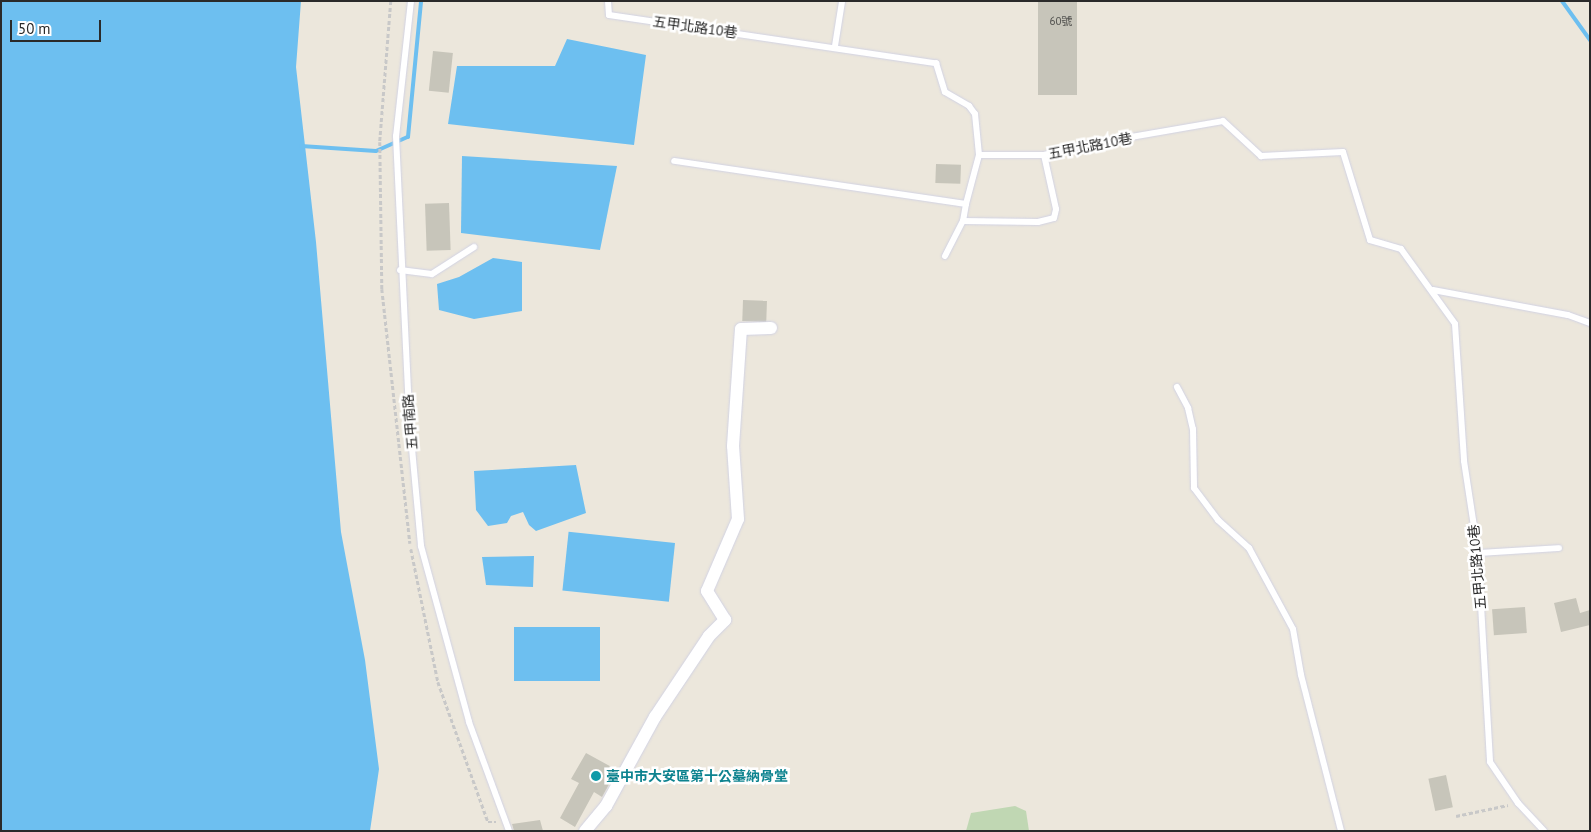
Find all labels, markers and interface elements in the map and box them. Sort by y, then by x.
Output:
scale bar [12,10,104,42]
street label: 五甲北路10巷 [652,13,738,41]
house number: 60號 [1050,14,1072,28]
text: 50 m [18,19,51,38]
street label: 五甲北路10巷 [1047,130,1133,162]
street label: 五甲南路 [399,393,421,451]
street label: 五甲北路10巷 [1465,524,1489,610]
place label: 臺中市大安區第十公墓納骨堂 [606,768,788,784]
marker: 臺中市大安區第十公墓納骨堂 [590,770,602,782]

